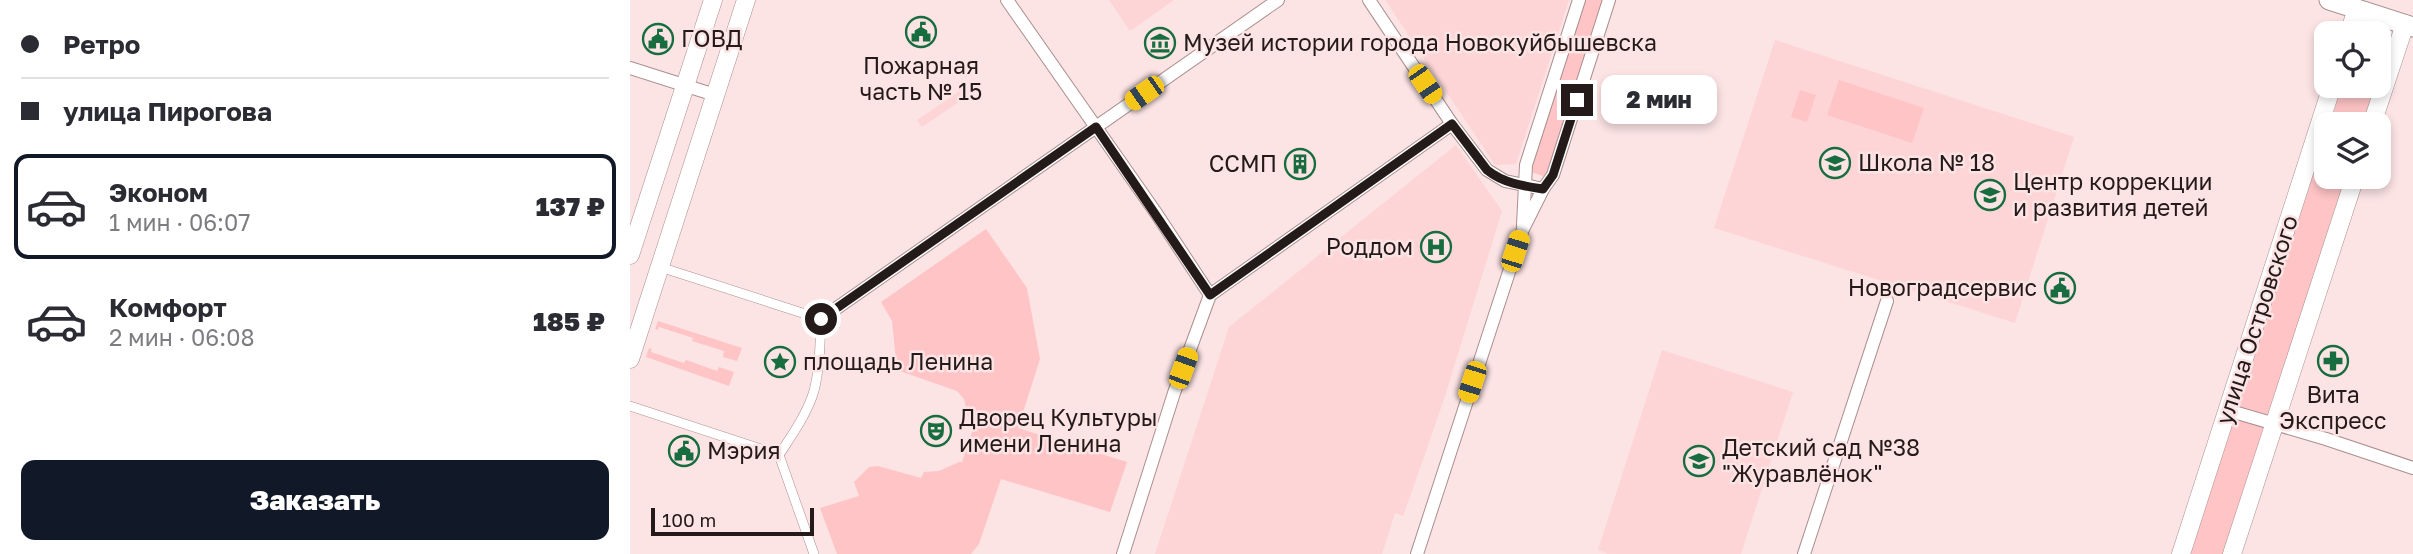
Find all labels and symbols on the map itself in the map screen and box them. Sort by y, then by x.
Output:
public building icon: Пожарная часть № 15 [904,15,938,49]
public building icon: ГОВД [641,22,675,56]
place label: ГОВД [681,24,743,52]
museum icon: Музей истории города Новокуйбышевска [1143,26,1177,60]
place label: Музей истории города Новокуйбышевска [1183,28,1657,56]
place label: Пожарная часть № 15 [860,51,982,105]
car [1405,61,1446,107]
car [1121,72,1168,114]
callout: 2 мин [1602,76,1717,124]
route end [1561,84,1593,116]
school or university icon: Школа № 18 [1818,146,1852,180]
building icon: ССМП [1283,147,1317,181]
place label: Школа № 18 [1858,148,1995,176]
place label: ССМП [1209,149,1277,177]
place label: Центр коррекции и развития детей [2013,167,2213,221]
school or university icon: Центр коррекции и развития детей [1973,178,2007,212]
street label: улица Островского [2209,212,2303,428]
car [1499,228,1532,274]
hospital icon: Роддом [1419,230,1453,264]
place label: Роддом [1326,232,1413,260]
public building icon: Новоградсервис [2043,271,2077,305]
place label: Новоградсервис [1848,273,2037,301]
route start [805,303,837,335]
pharmacy icon: Вита Экспресс [2316,344,2350,378]
place icon: площадь Ленина [763,345,797,379]
car [1166,345,1201,391]
place label: площадь Ленина [803,347,993,375]
car [1456,359,1489,405]
place label: Вита Экспресс [2279,380,2387,434]
place label: Дворец Культуры имени Ленина [959,403,1158,457]
theatre icon: Дворец Культуры имени Ленина [919,414,953,448]
place label: Детский сад №38 "Журавлёнок" [1722,433,1920,487]
public building icon: Мэрия [667,434,701,468]
place label: Мэрия [707,436,781,464]
school or university icon: Детский сад №38 "Журавлёнок" [1682,444,1716,478]
scale bar [651,505,814,537]

